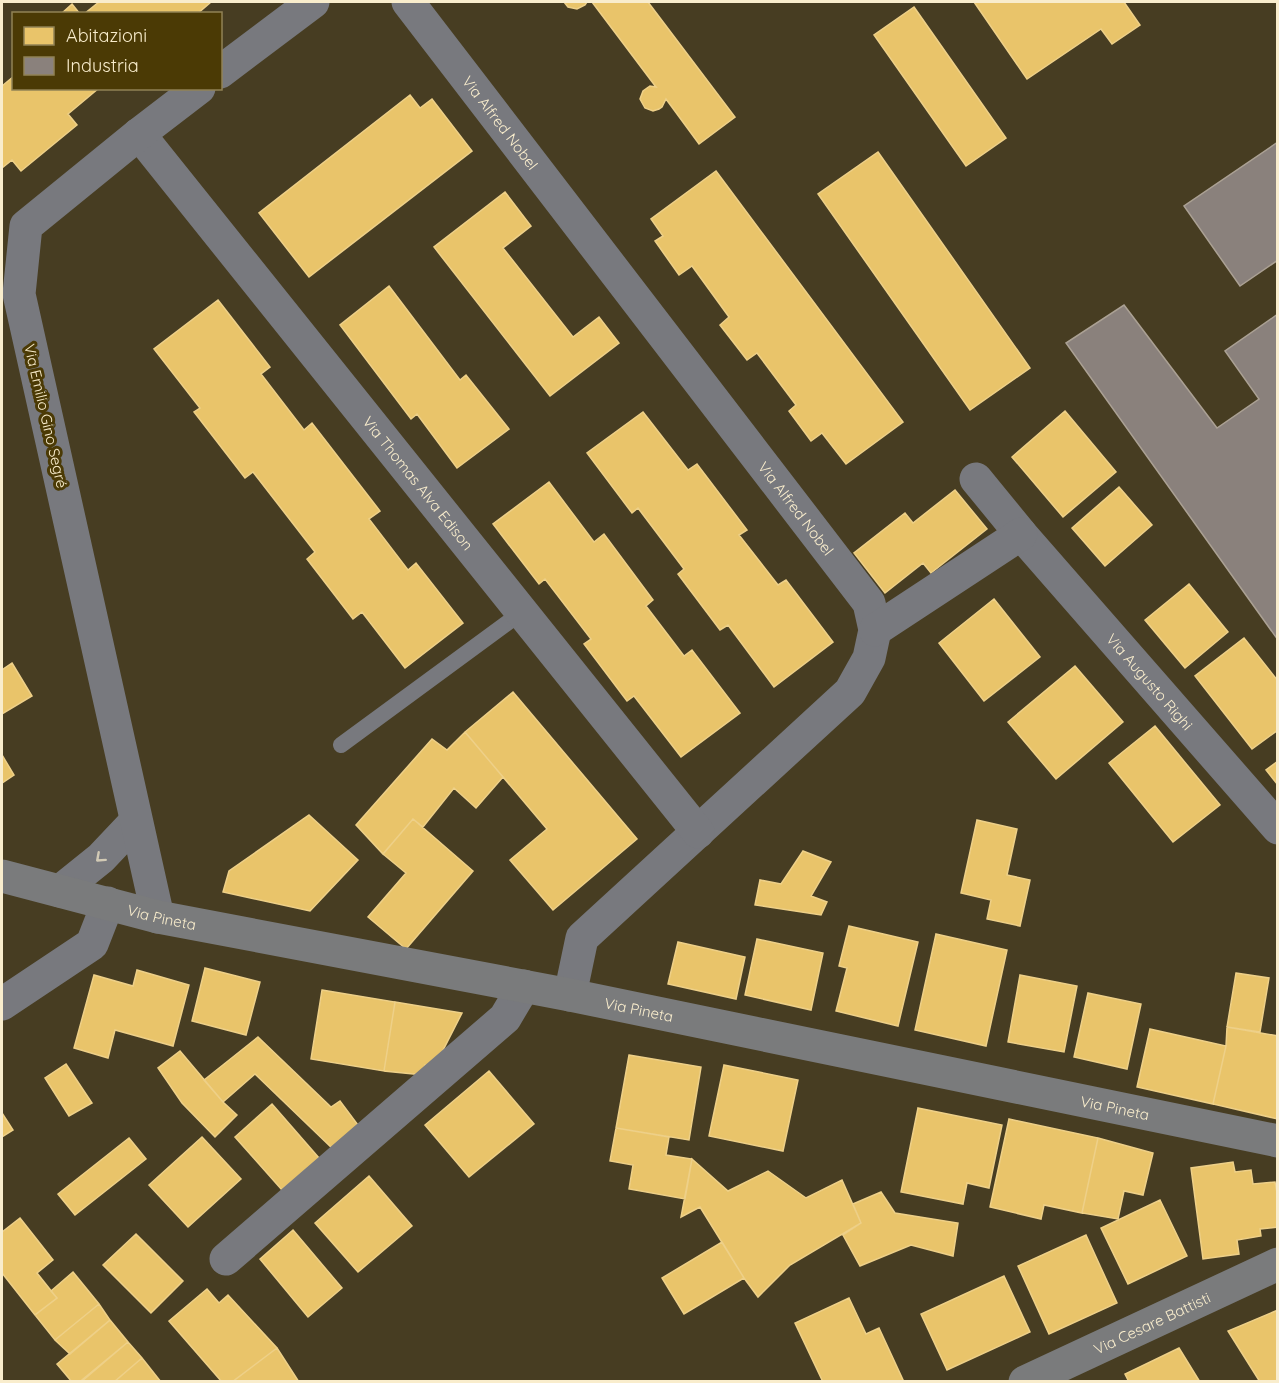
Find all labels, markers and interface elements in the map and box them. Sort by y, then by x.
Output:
legend [12,12,222,90]
text: Abitazioni [66,24,147,47]
text: Industria [66,54,139,77]
street label: Via Alfred Nobel [459,72,542,173]
street label: Via Emilio Gino Segré [20,342,72,490]
street label: Via Thomas Alva Edison [359,412,478,554]
street label: Via Alfred Nobel [754,458,838,559]
street label: Via Augusto Righi [1103,629,1197,734]
one-way arrow [96,851,107,862]
street label: Via Pineta [125,900,198,934]
street label: Via Pineta [603,993,675,1026]
street label: Via Pineta [1079,1091,1151,1124]
street label: Via Cesare Battisti [1090,1287,1213,1358]

